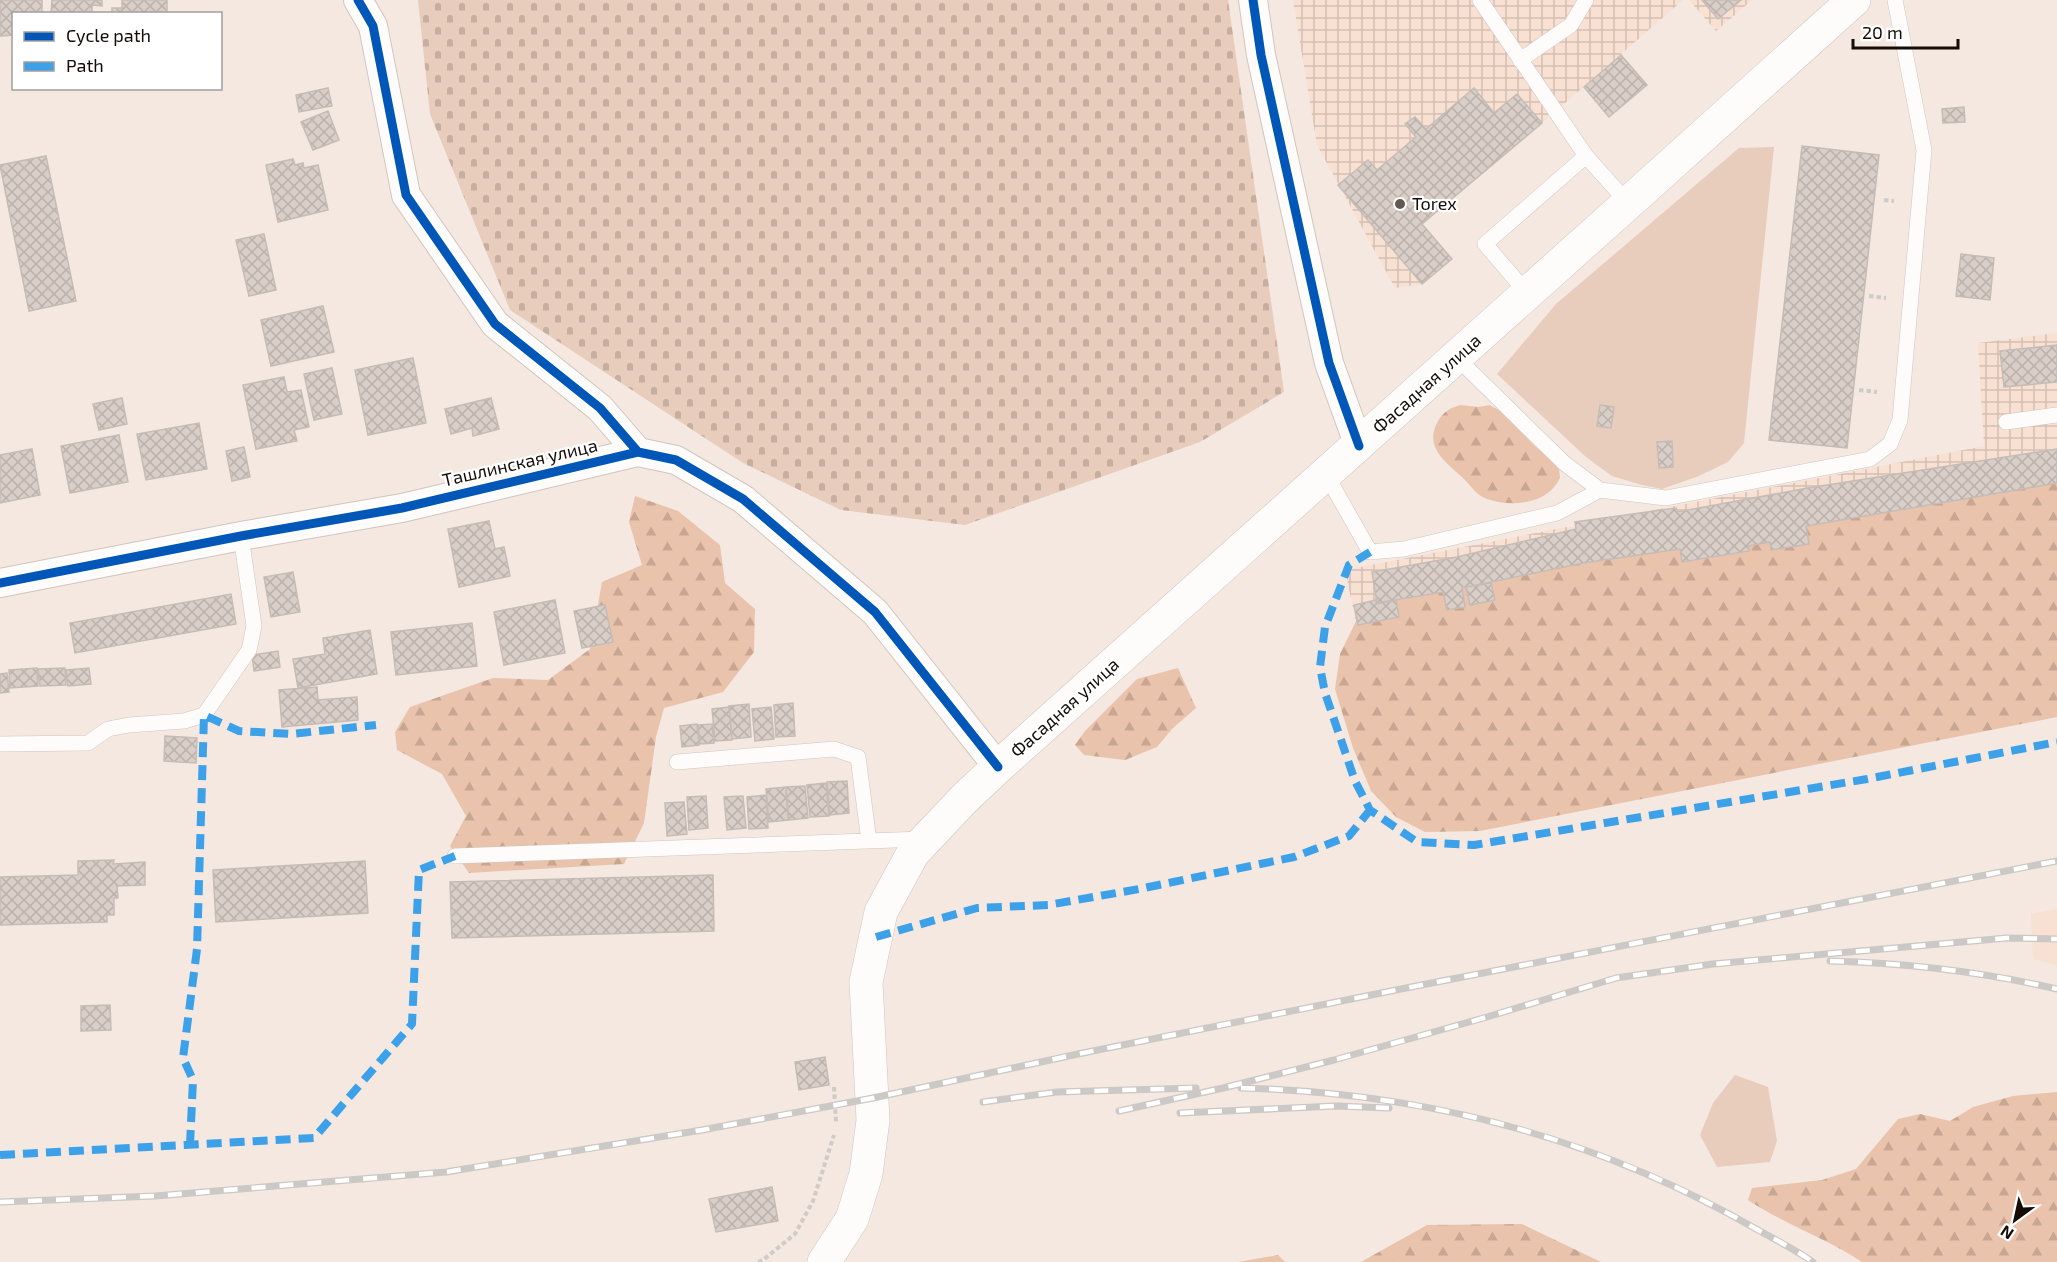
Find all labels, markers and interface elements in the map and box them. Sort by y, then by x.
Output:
legend [12,12,222,90]
scale bar [1853,12,1958,50]
text: 20 m [1862,21,1903,43]
text: Cycle path [66,24,151,46]
text: Path [66,54,104,76]
place label: Torex [1412,192,1457,214]
marker: Torex [1393,197,1407,211]
street label: Фасадная улица [1367,329,1485,438]
street label: Ташлинская улица [440,433,599,491]
street label: Фасадная улица [1005,653,1123,762]
north arrow [1985,1190,2045,1250]
text: N [1997,1222,2017,1244]

